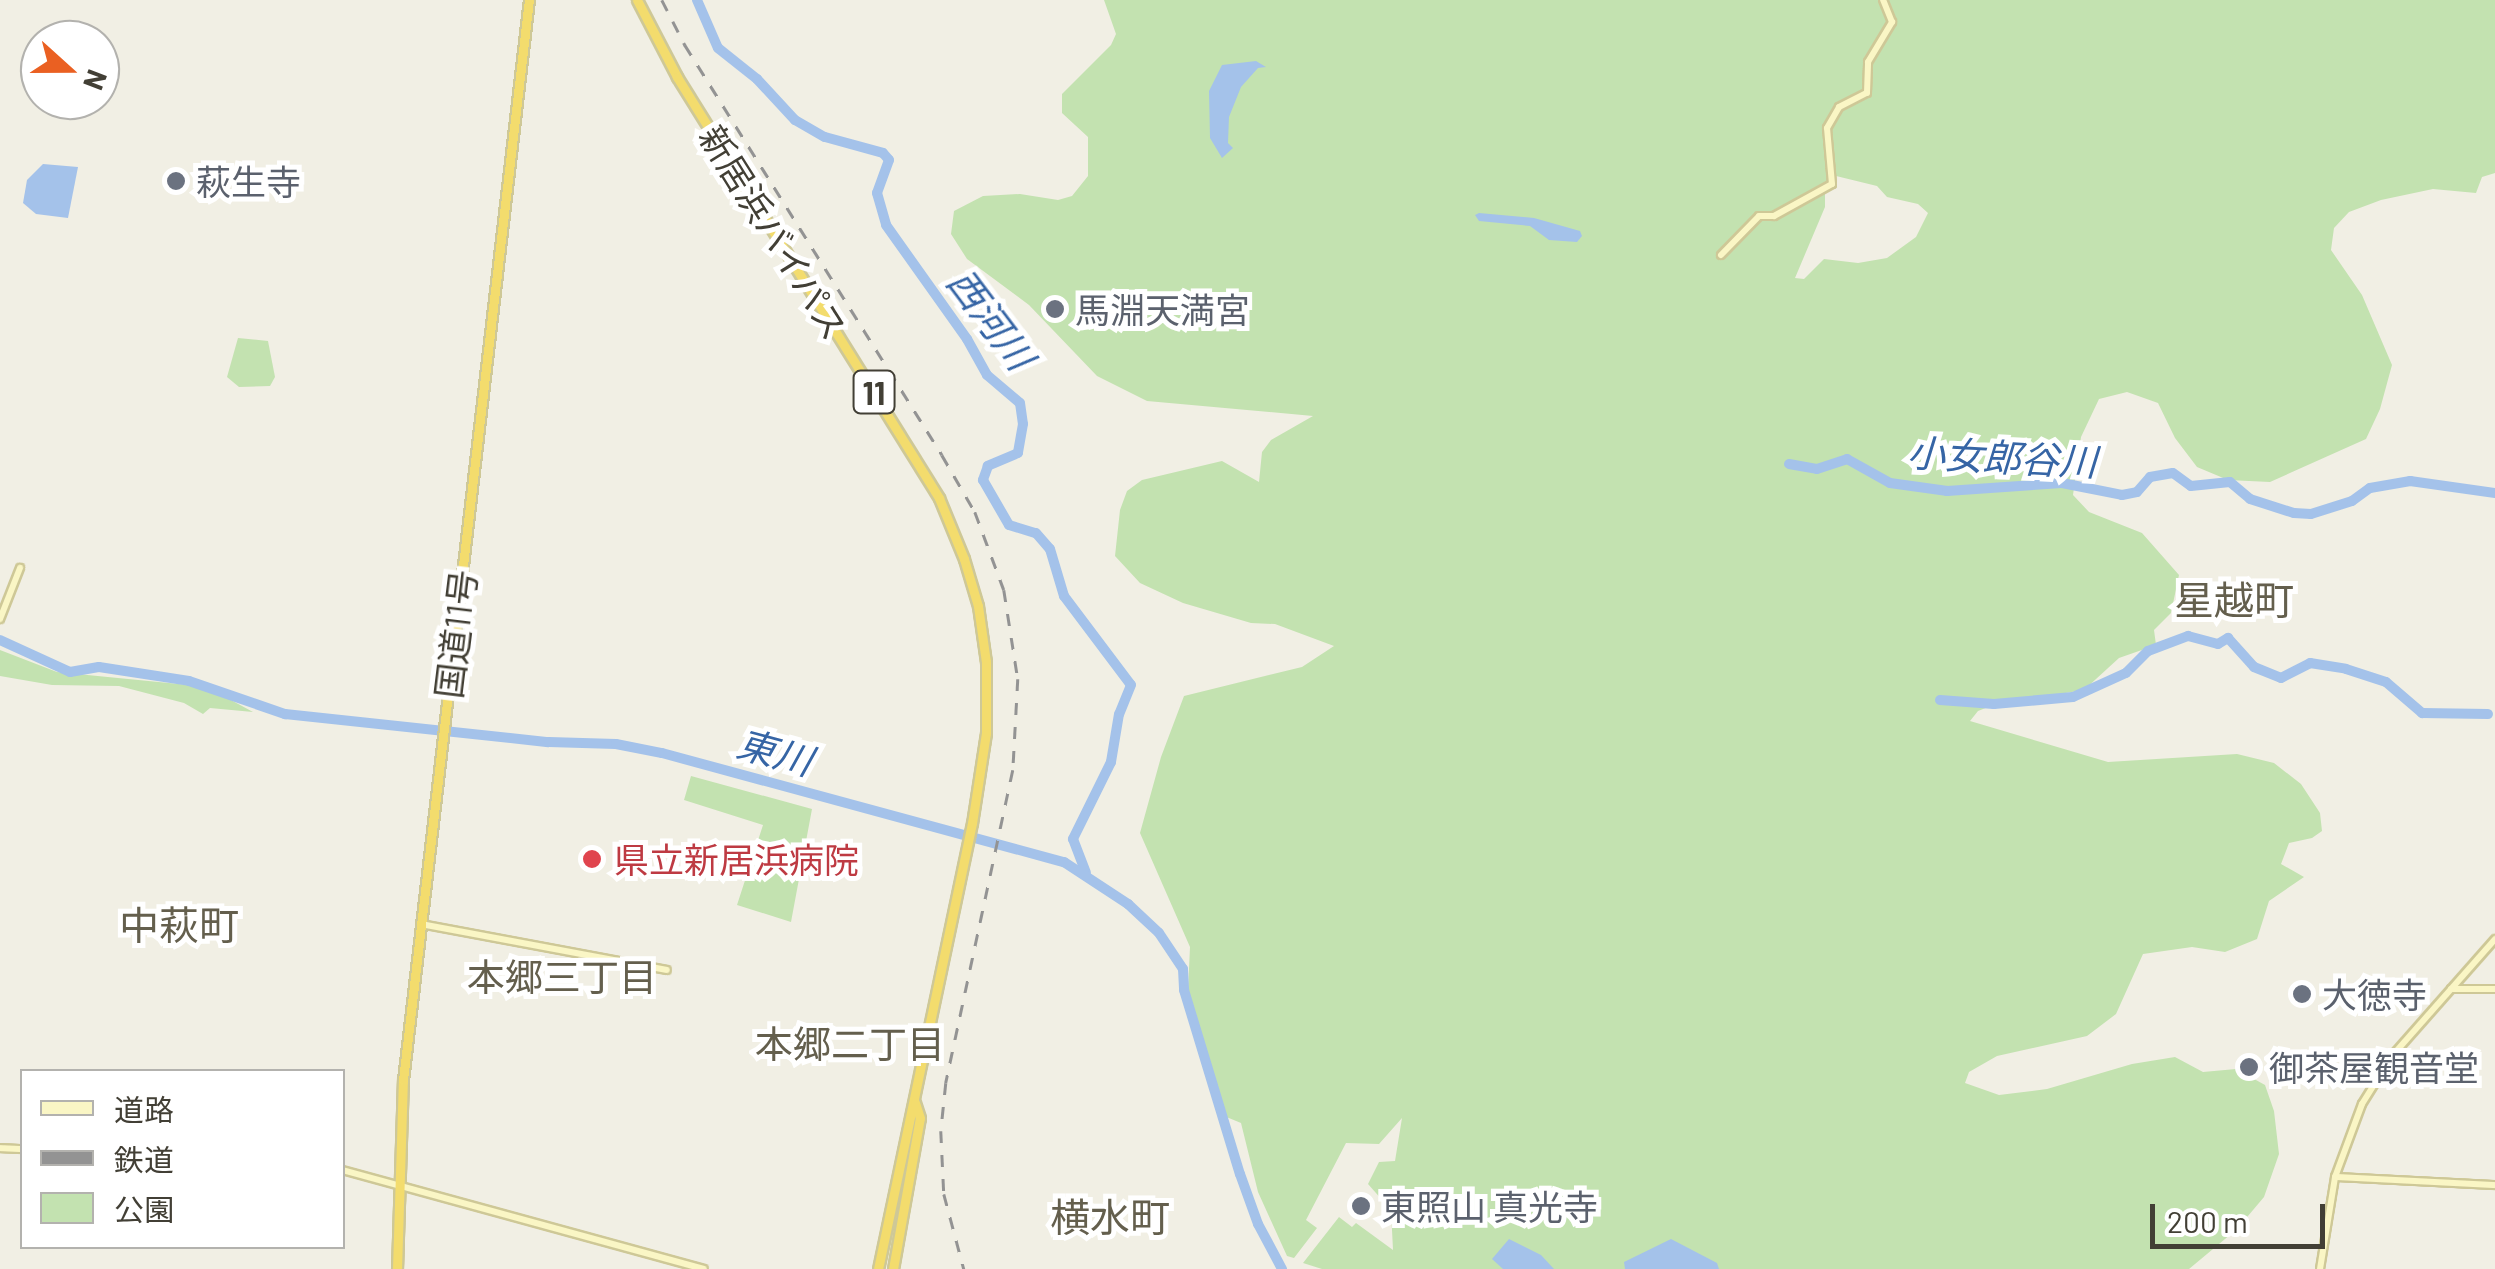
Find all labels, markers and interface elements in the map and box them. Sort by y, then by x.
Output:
north arrow [20,20,120,120]
text: N [77,65,115,95]
street label: 新居浜バイパス [691,117,857,347]
place label: 萩生寺 [196,160,301,202]
marker: 萩生寺 [165,170,187,192]
water label: 西河川 [938,260,1044,378]
place label: 馬淵天満宮 [1075,288,1250,330]
marker: 馬淵天満宮 [1044,298,1066,320]
road number: 11 [852,365,896,419]
water label: 小女郎谷川 [1906,429,2098,485]
street label: 国道11号 [426,567,484,701]
district label: 星越町 [2174,575,2294,623]
water label: 東川 [732,720,818,784]
place label: 県立新居浜病院 [614,838,859,880]
marker: 県立新居浜病院 [579,846,605,872]
district label: 中萩町 [119,900,239,948]
district label: 本郷三丁目 [467,954,657,1000]
place label: 大徳寺 [2322,973,2427,1015]
marker: 大徳寺 [2291,983,2313,1005]
district label: 本郷二丁目 [755,1021,945,1067]
place label: 御茶屋観音堂 [2269,1046,2479,1088]
marker: 御茶屋観音堂 [2238,1056,2260,1078]
legend [20,1069,345,1249]
text: 道路 [114,1091,174,1127]
text: 鉄道 [114,1141,174,1177]
scale bar [2155,1184,2330,1246]
place label: 東照山 真光寺 [1381,1185,1598,1227]
text: 公園 [114,1191,174,1227]
district label: 横水町 [1050,1192,1170,1240]
marker: 東照山 真光寺 [1350,1195,1372,1217]
text: 200 m [2167,1203,2248,1239]

